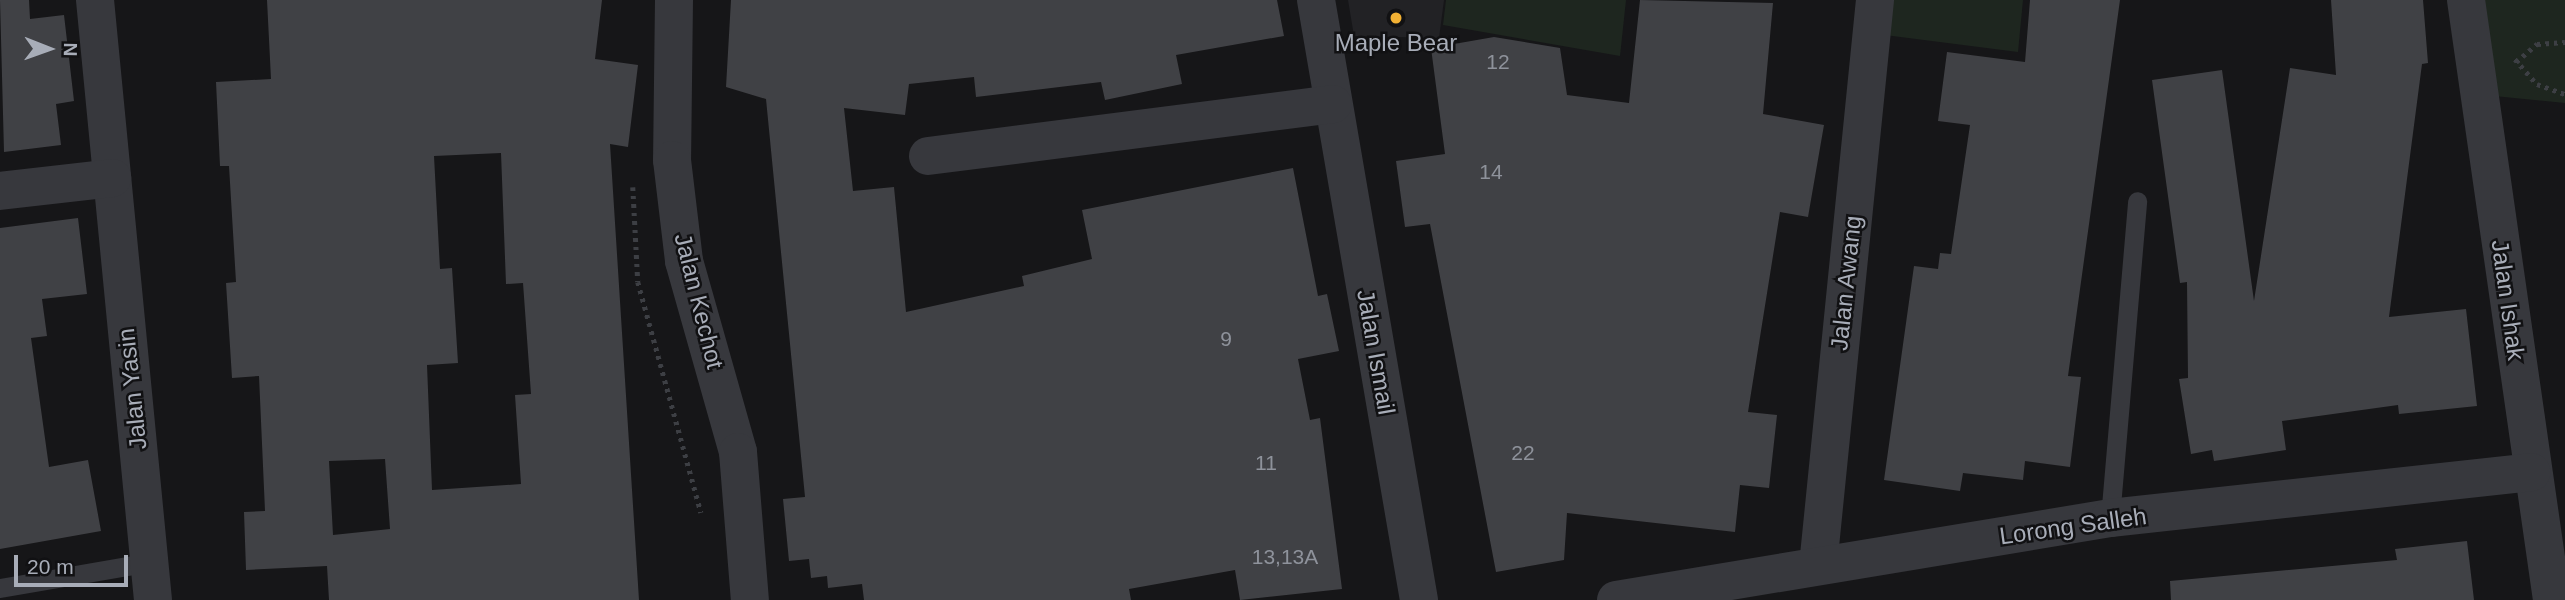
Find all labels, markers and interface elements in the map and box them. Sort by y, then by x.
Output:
marker: Maple Bear [1388,10,1404,26]
north arrow [14,14,84,84]
place label: Maple Bear [1335,29,1457,57]
text: N [60,42,81,56]
house number: 12 [1486,49,1510,75]
house number: 14 [1479,159,1503,185]
street label: Jalan Awang [1825,213,1867,353]
street label: Jalan Kechot [668,230,730,372]
street label: Jalan Ishak [2485,238,2531,362]
street label: Jalan Ismail [1351,287,1401,417]
house number: 9 [1220,326,1232,352]
street label: Jalan Yasin [111,327,153,451]
house number: 22 [1511,440,1535,466]
house number: 11 [1255,450,1277,476]
street label: Lorong Salleh [1998,501,2148,551]
scale bar [18,540,131,584]
house number: 13,13A [1252,544,1318,570]
text: 20 m [27,555,74,578]

